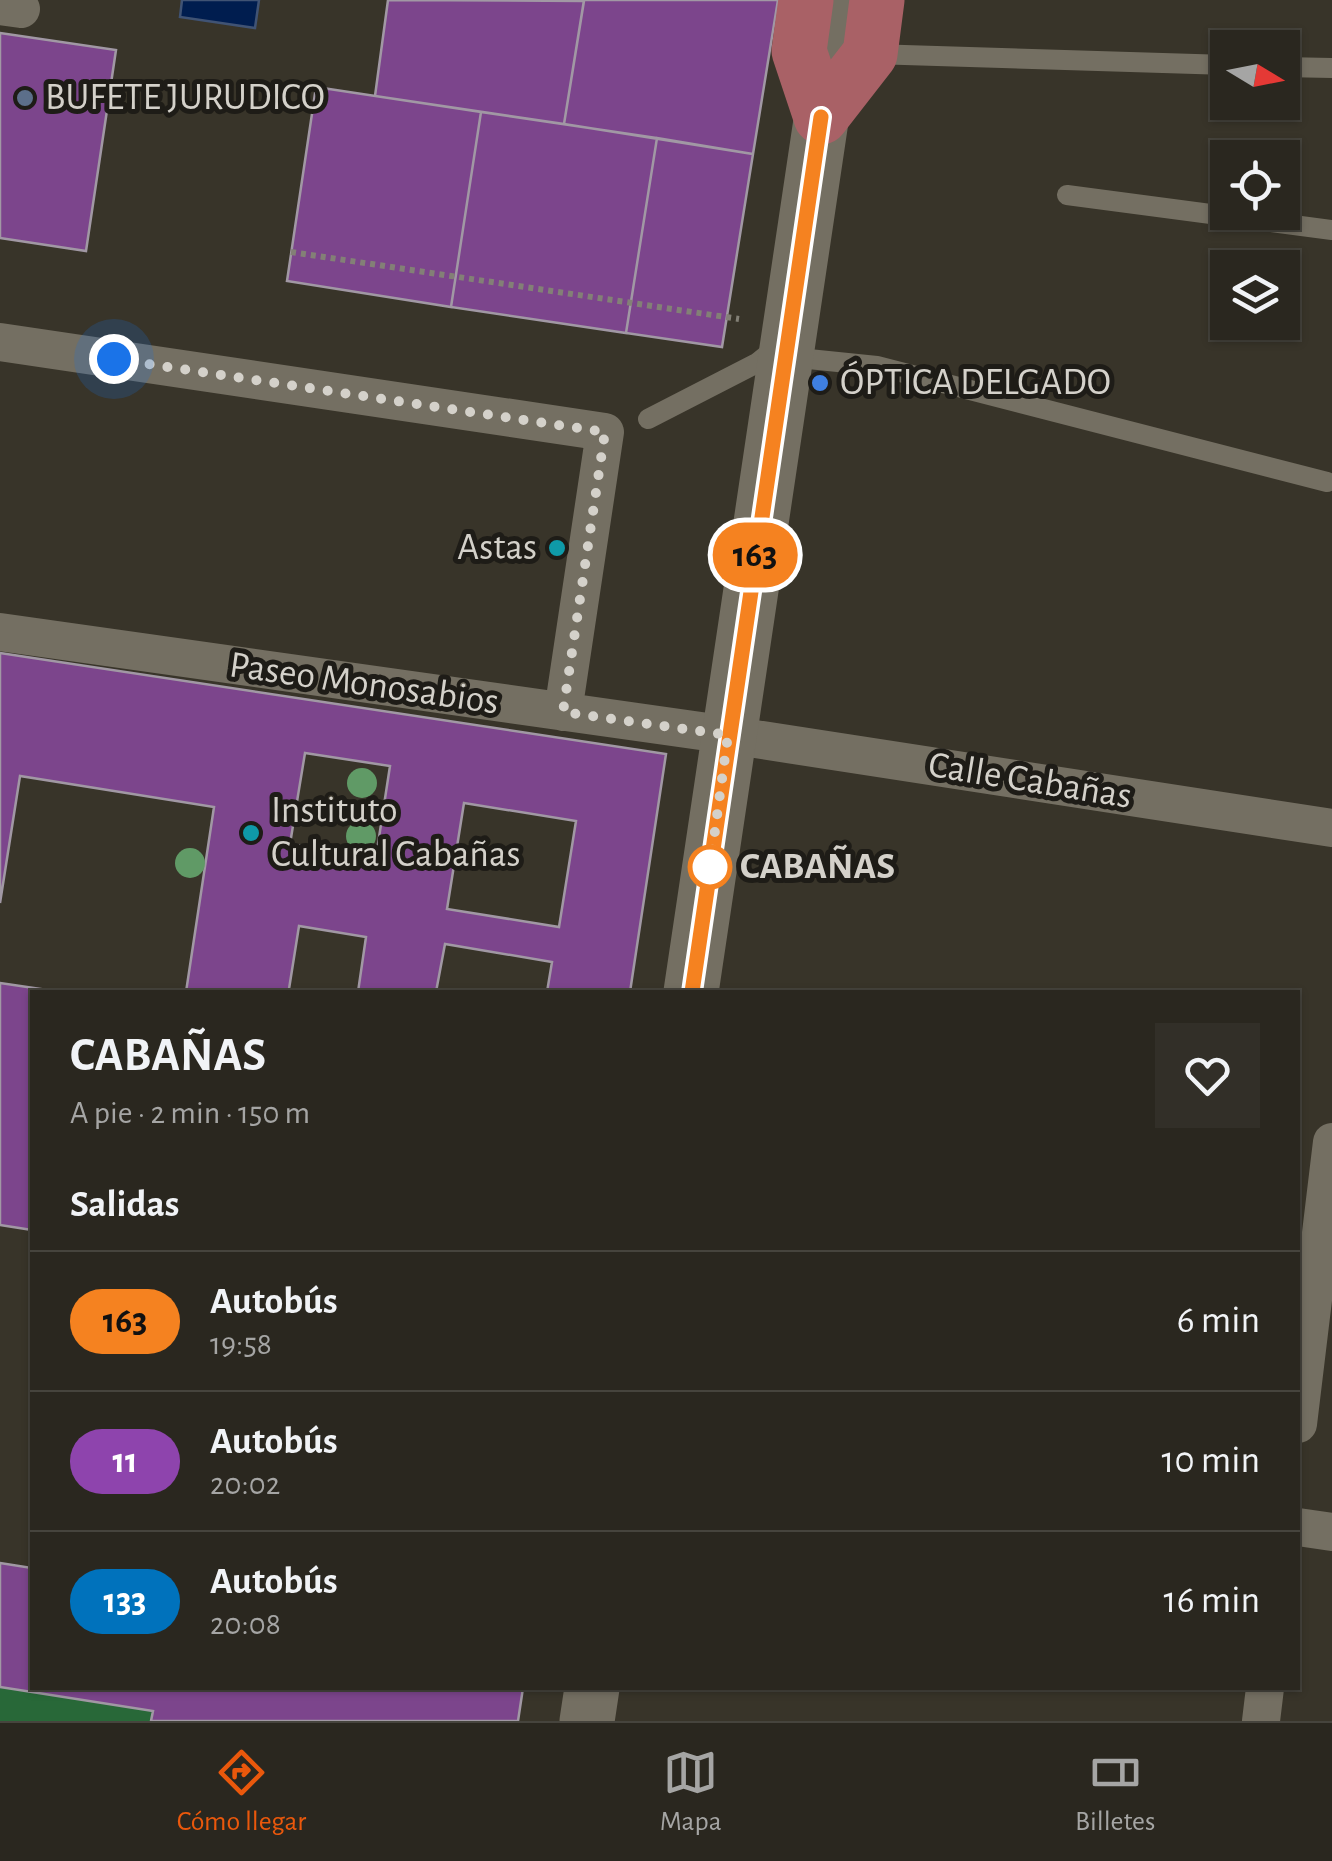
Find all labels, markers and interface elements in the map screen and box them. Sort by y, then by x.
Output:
north arrow [1210,30,1300,120]
map controls [1210,30,1300,340]
place label: BUFETE JURUDICO [45,79,325,117]
marker: BUFETE JURUDICO [14,87,36,109]
button: locate [1210,140,1300,230]
button: layers [1210,250,1300,340]
your location [89,334,139,384]
place label: ÓPTICA DELGADO [840,360,1111,402]
marker: ÓPTICA DELGADO [809,372,831,394]
line badge: 163 [698,522,812,588]
place label: Astas [457,529,537,567]
marker: Astas [546,537,568,559]
text: 163 [733,538,777,573]
street label: Paseo Monosabios [227,646,501,722]
street label: Calle Cabañas [926,746,1134,816]
place label: Instituto Cultural Cabañas [271,792,521,874]
marker: Instituto Cultural Cabañas [240,822,262,844]
place label: CABAÑAS [740,844,895,886]
marker: CABAÑAS [689,846,731,888]
button: heart [1155,1023,1260,1128]
text: CABAÑAS [70,1032,266,1080]
text: A pie · 2 min · 150 m [70,1097,310,1129]
text: Salidas [70,1186,179,1224]
text: Autobús [210,1283,338,1321]
text: 6 min [1177,1302,1260,1340]
text: 163 [103,1304,147,1339]
text: 19:58 [210,1328,272,1360]
text: Autobús [210,1423,338,1461]
text: 10 min [1161,1442,1260,1480]
text: 11 [112,1444,138,1479]
text: 20:02 [210,1468,280,1500]
text: Autobús [210,1563,338,1601]
text: 16 min [1164,1582,1260,1620]
text: 133 [104,1584,146,1619]
text: 20:08 [210,1608,281,1640]
tab: Cómo llegar [177,1745,306,1839]
tab: Mapa [660,1745,722,1839]
tab: Billetes [1075,1745,1155,1839]

